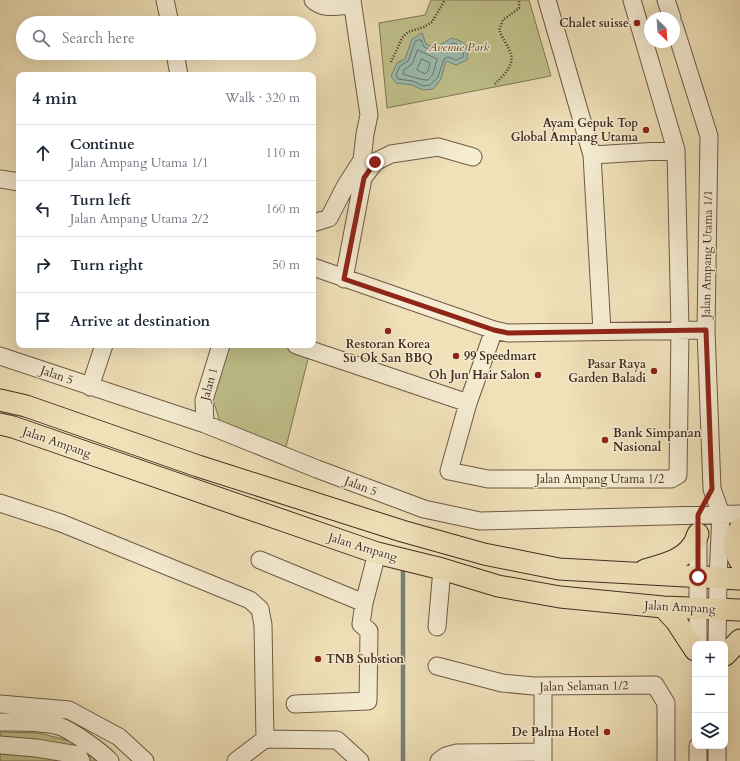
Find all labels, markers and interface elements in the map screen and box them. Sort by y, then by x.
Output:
north arrow [644,12,680,48]
place label: Chalet suisse [559,15,629,31]
search box [16,16,316,60]
marker: Chalet suisse [632,18,642,28]
icon: search [30,27,52,49]
text: Search here [62,28,135,48]
park label: Avenue Park [428,39,490,55]
text: 4 min [32,87,77,110]
text: Walk · 320 m [225,89,300,107]
place label: Ayam Gepuk Top Global Ampang Utama [511,115,638,145]
marker: Ayam Gepuk Top Global Ampang Utama [641,125,651,135]
text: Continue [70,134,135,154]
icon: ahead [32,142,54,164]
text: 110 m [266,144,300,162]
route end [366,153,384,171]
text: Jalan Ampang Utama 1/1 [70,154,209,172]
text: Turn left [70,190,131,210]
street label: Jalan Ampang Utama 1/1 [698,190,716,320]
icon: left [32,198,54,220]
text: 160 m [266,200,300,218]
text: Jalan Ampang Utama 2/2 [70,210,209,228]
icon: right [32,254,54,276]
text: Turn right [70,255,143,275]
text: 50 m [272,256,300,274]
icon: arrive [32,310,54,332]
text: Arrive at destination [70,311,210,331]
marker: Restoran Korea Su Ok San BBQ [383,326,393,336]
place label: Restoran Korea Su Ok San BBQ [343,336,433,366]
place label: 99 Speedmart [464,348,537,364]
marker: 99 Speedmart [451,351,461,361]
place label: Pasar Raya Garden Baladi [568,356,646,386]
street label: Jalan 5 [37,361,76,388]
street label: Jalan 1 [196,366,221,404]
marker: Pasar Raya Garden Baladi [649,366,659,376]
place label: Oh Jun Hair Salon [429,367,530,383]
marker: Oh Jun Hair Salon [533,370,543,380]
street label: Jalan Ampang [19,422,94,461]
place label: Bank Simpanan Nasional [613,425,702,455]
marker: Bank Simpanan Nasional [600,435,610,445]
street label: Jalan Ampang Utama 1/2 [534,471,664,487]
street label: Jalan 5 [341,472,380,500]
street label: Jalan Ampang [325,528,400,565]
route start [689,568,707,586]
street label: Jalan Ampang [642,597,716,617]
map controls [692,641,728,749]
button: + [692,641,728,677]
place label: TNB Substion [326,651,404,667]
marker: TNB Substion [313,654,323,664]
street label: Jalan Selaman 1/2 [537,677,629,695]
button: − [692,677,728,713]
button: layers [692,713,728,749]
place label: De Palma Hotel [512,724,599,740]
marker: De Palma Hotel [602,727,612,737]

